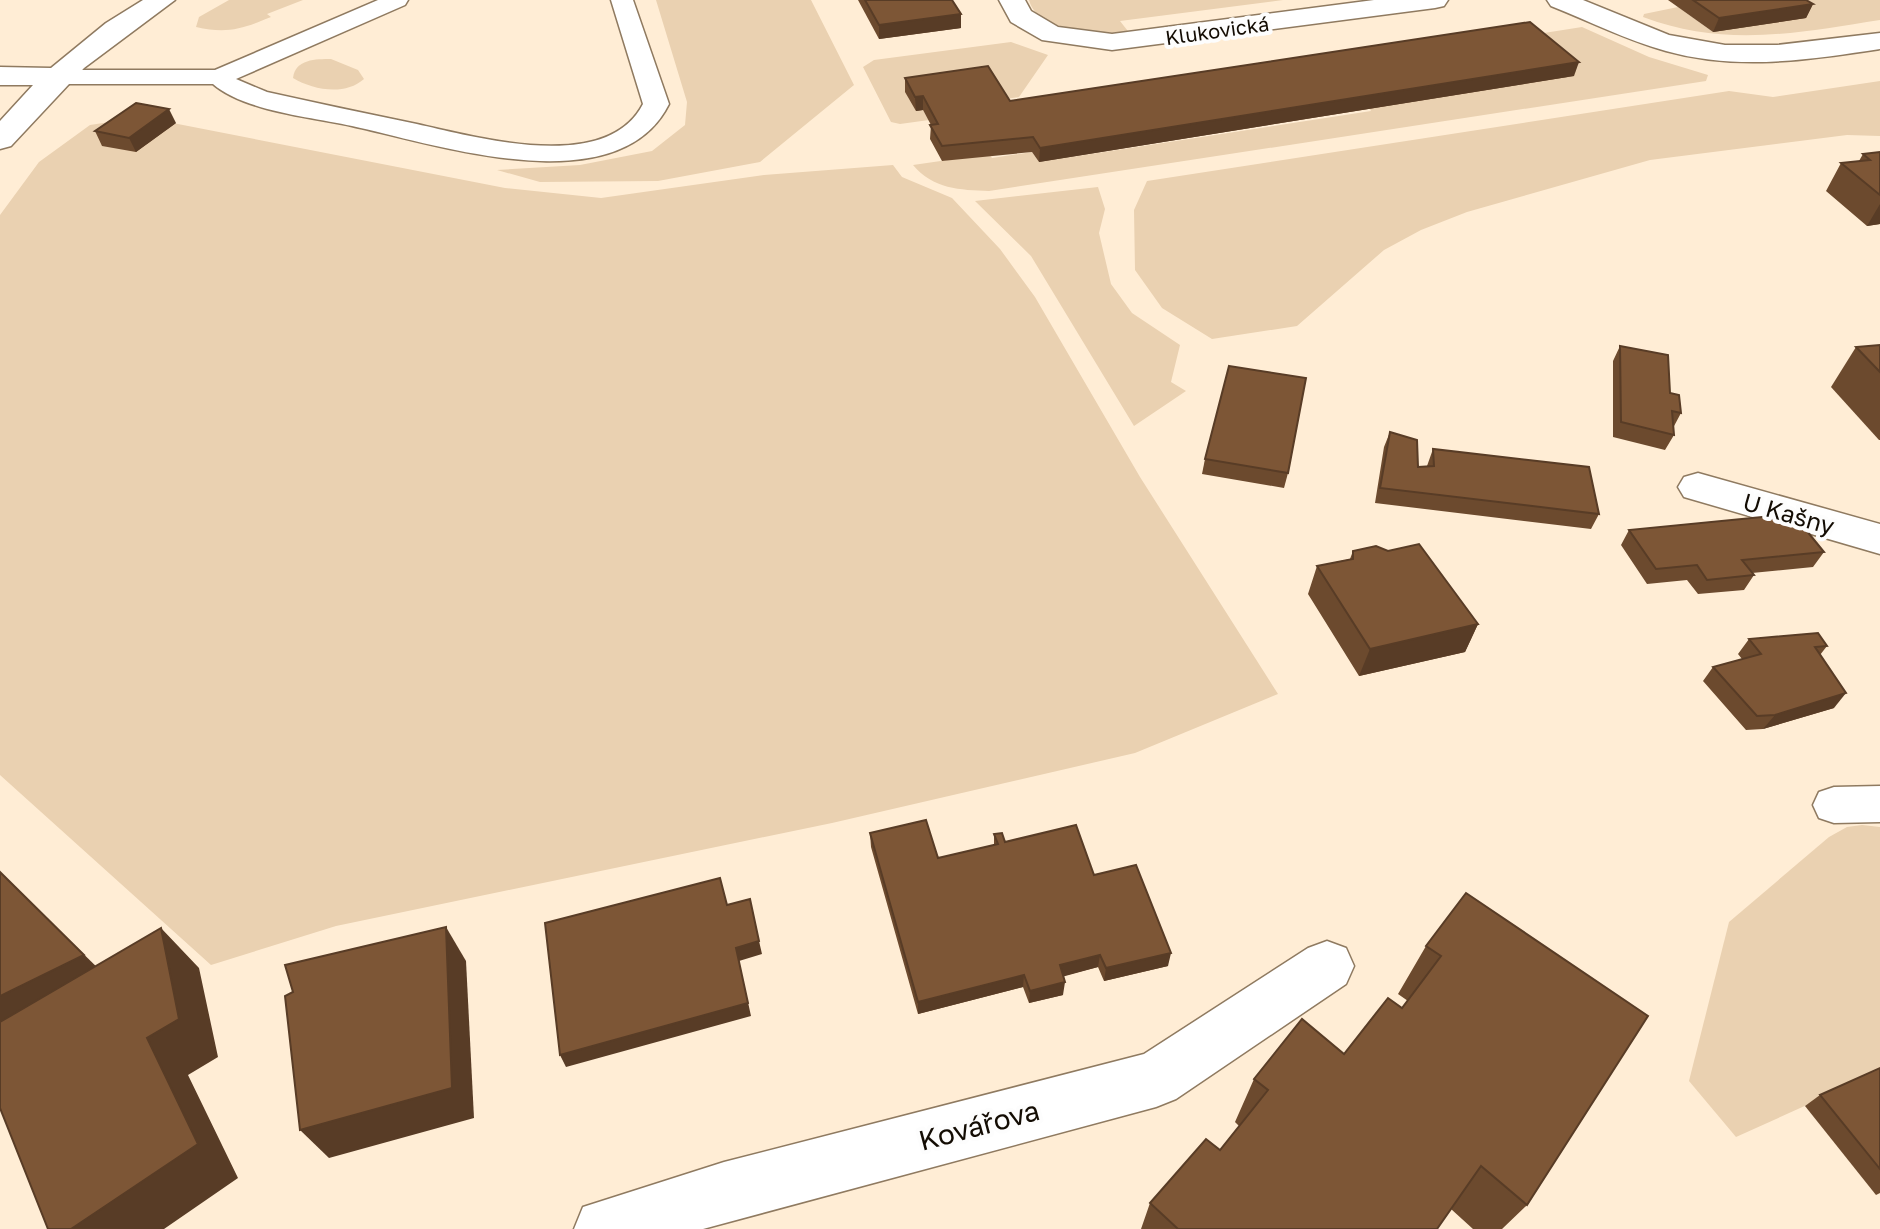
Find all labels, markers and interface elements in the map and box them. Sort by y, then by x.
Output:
street label: Klukovická [1164,11,1270,49]
street label: U Kašny [1740,486,1838,540]
street label: Kovářova [915,1093,1043,1157]

